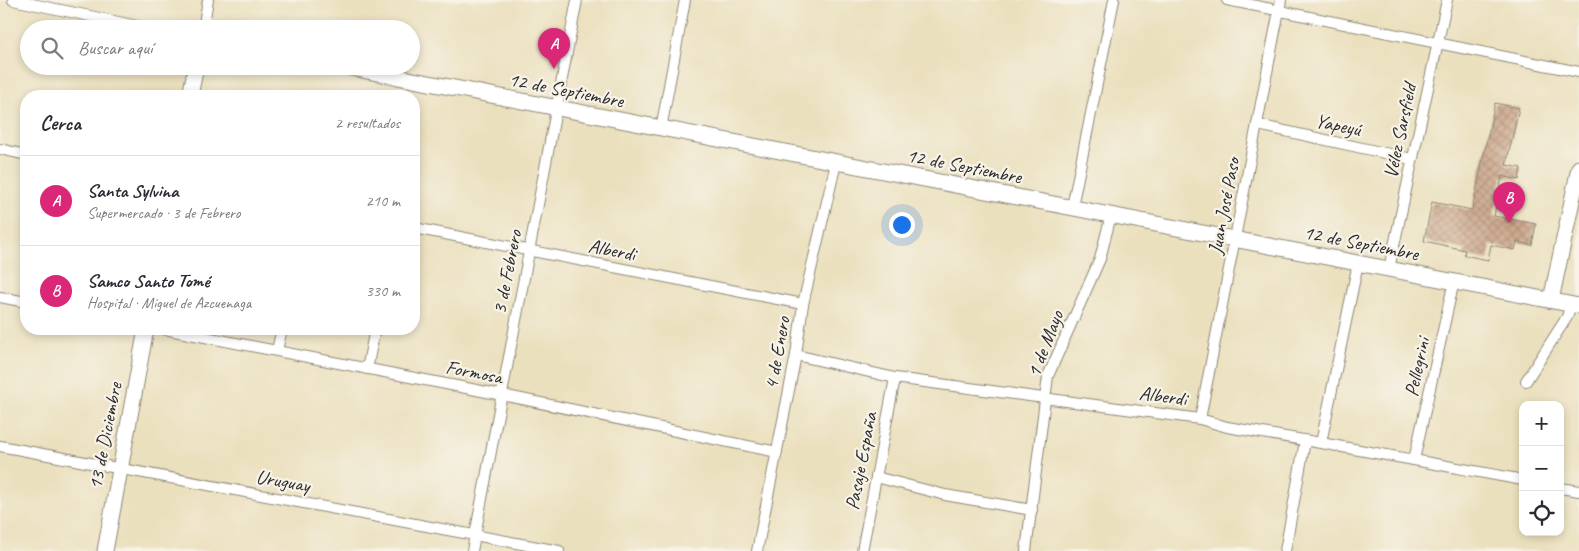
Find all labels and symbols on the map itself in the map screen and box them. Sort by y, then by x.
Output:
pin: A [538,28,570,69]
street label: 12 de Septiembre [507,67,627,114]
street label: Vélez Sarsfield [1378,78,1423,181]
street label: Yapeyú [1313,108,1365,142]
street label: 12 de Septiembre [905,143,1025,190]
street label: Juan José Paso [1202,154,1246,257]
pin: B [1493,182,1525,223]
your location [889,212,915,238]
street label: 12 de Septiembre [1302,220,1422,267]
street label: 3 de Febrero [487,227,528,316]
street label: Alberdi [586,233,640,267]
street label: 1 de Mayo [1021,306,1069,381]
street label: 4 de Enero [758,314,796,391]
street label: Pellegrini [1399,333,1436,399]
street label: Formosa [444,354,506,390]
street label: 13 de Diciembre [82,379,128,491]
street label: Alberdi [1138,380,1190,412]
street label: Pasaje España [839,409,883,512]
street label: Uruguay [254,464,314,498]

